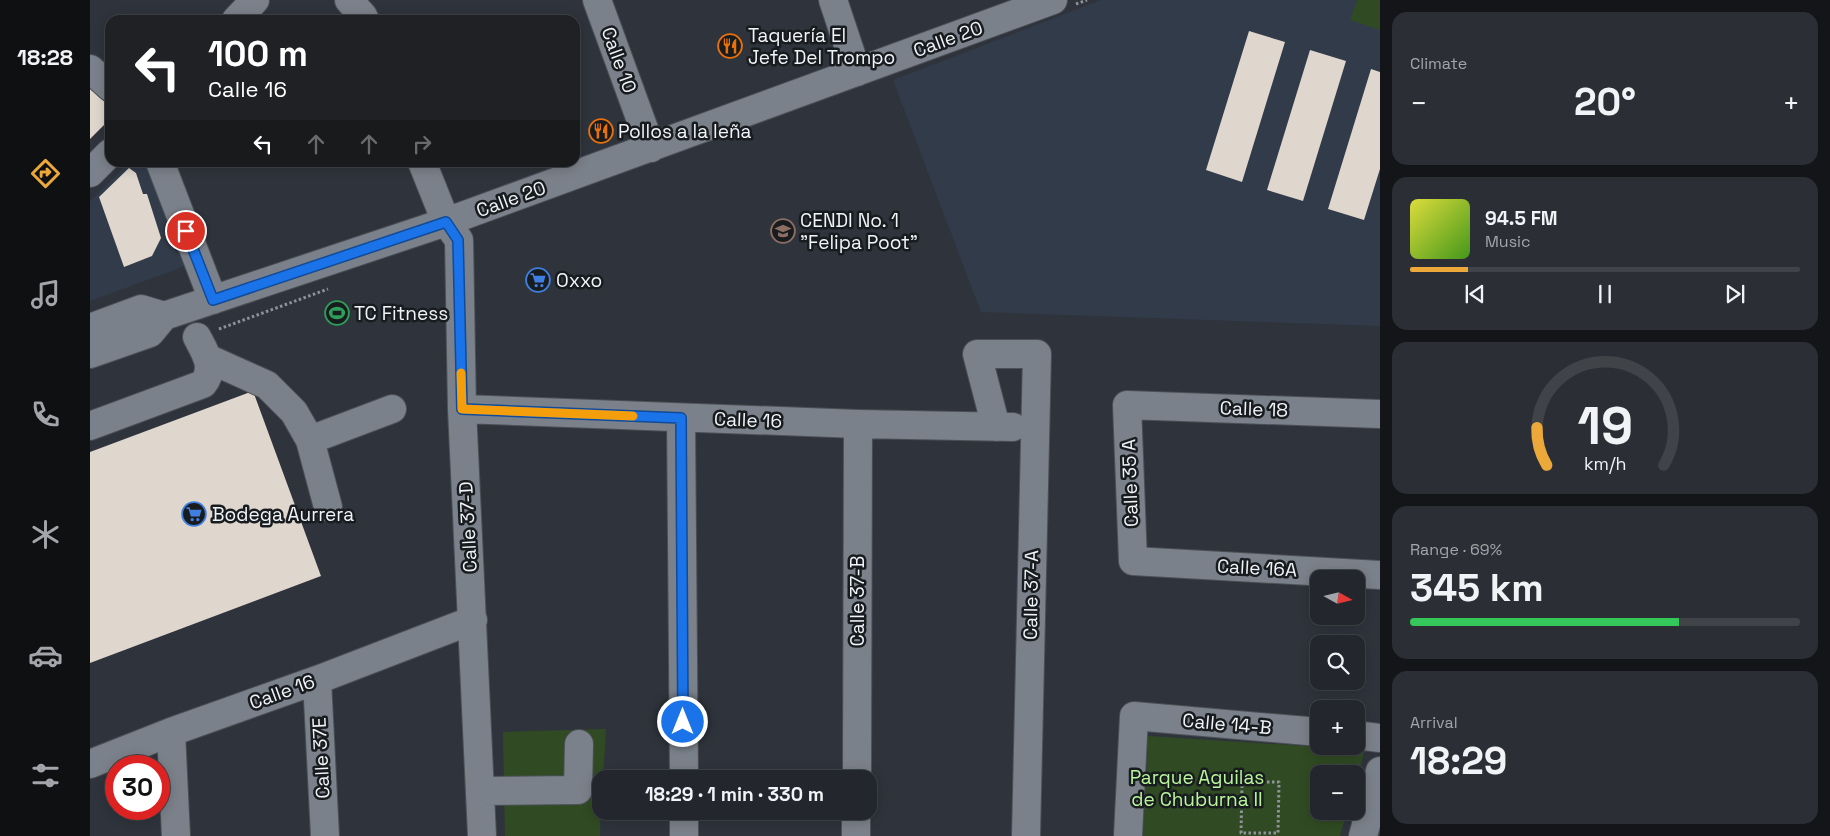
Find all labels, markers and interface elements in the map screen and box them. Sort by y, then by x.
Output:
street label: Calle 20 [910,15,986,63]
street label: Calle 10 [596,23,642,97]
place label: Taquería El Jefe Del Trompo [748,23,895,70]
text: 100 m [208,32,308,76]
restaurant icon: Taquería El Jefe Del Trompo [717,33,743,59]
icon: left [125,35,190,100]
text: 18:28 [17,43,73,71]
text: Climate [1410,53,1467,74]
text: Calle 16 [208,75,287,103]
text: 20° [1574,78,1636,126]
text: − [1410,85,1427,121]
text: + [1783,85,1800,121]
restaurant icon: Pollos a la leña [588,118,614,144]
place label: Pollos a la leña [618,119,752,144]
icon: left [249,130,277,158]
icon: ahead [302,130,330,158]
icon: ahead [355,130,383,158]
icon: right [408,130,436,158]
icon: directions [28,156,63,191]
street label: Calle 20 [473,175,549,223]
text: 94.5 FM [1485,206,1558,231]
place label: CENDI No. 1 "Felipa Poot" [800,208,918,255]
pin [165,210,207,252]
icon: arrive [172,217,200,245]
school or university icon: CENDI No. 1 "Felipa Poot" [770,218,796,244]
text: Music [1485,231,1531,252]
supermarket icon: Oxxo [525,267,551,293]
place label: Oxxo [556,268,602,293]
icon: music [28,277,63,312]
icon: previous [1461,280,1489,308]
icon: pause [1591,280,1619,308]
icon: next [1721,280,1749,308]
sports icon: TC Fitness [324,300,350,326]
place label: TC Fitness [354,301,448,326]
text: 19 [1577,393,1633,459]
street label: Calle 18 [1219,395,1289,423]
icon: phone [28,397,63,432]
street label: Calle 16 [714,406,782,434]
street label: Calle 35 A [1116,439,1144,527]
text: km/h [1584,452,1626,475]
street label: Calle 37-D [453,481,483,573]
supermarket icon: Bodega Aurrera [181,501,207,527]
place label: Bodega Aurrera [212,502,354,527]
icon: climate [28,517,63,552]
text: Range · 69% [1410,539,1502,560]
street label: Calle 37-A [1018,550,1044,640]
street label: Calle 16A [1216,553,1298,583]
street label: Calle 37-B [845,556,870,646]
text: 345 km [1410,564,1544,612]
north arrow [1310,570,1365,625]
map controls [1310,570,1365,820]
button: search [1310,635,1365,690]
icon: car [28,638,63,673]
street label: Calle 16 [246,669,318,715]
position arrow [656,695,708,747]
button: + [1310,700,1365,755]
street label: Calle 14-B [1181,708,1273,740]
text: Arrival [1410,712,1458,733]
street label: Calle 37E [306,717,336,799]
text: 18:29 [1410,737,1507,785]
speed limit sign: 30 [105,755,170,820]
icon: filters [28,758,63,793]
park label: Parque Aguilas de Chuburna II [1130,765,1264,812]
button: − [1310,765,1365,820]
text: 18:29 · 1 min · 330 m [645,782,824,807]

